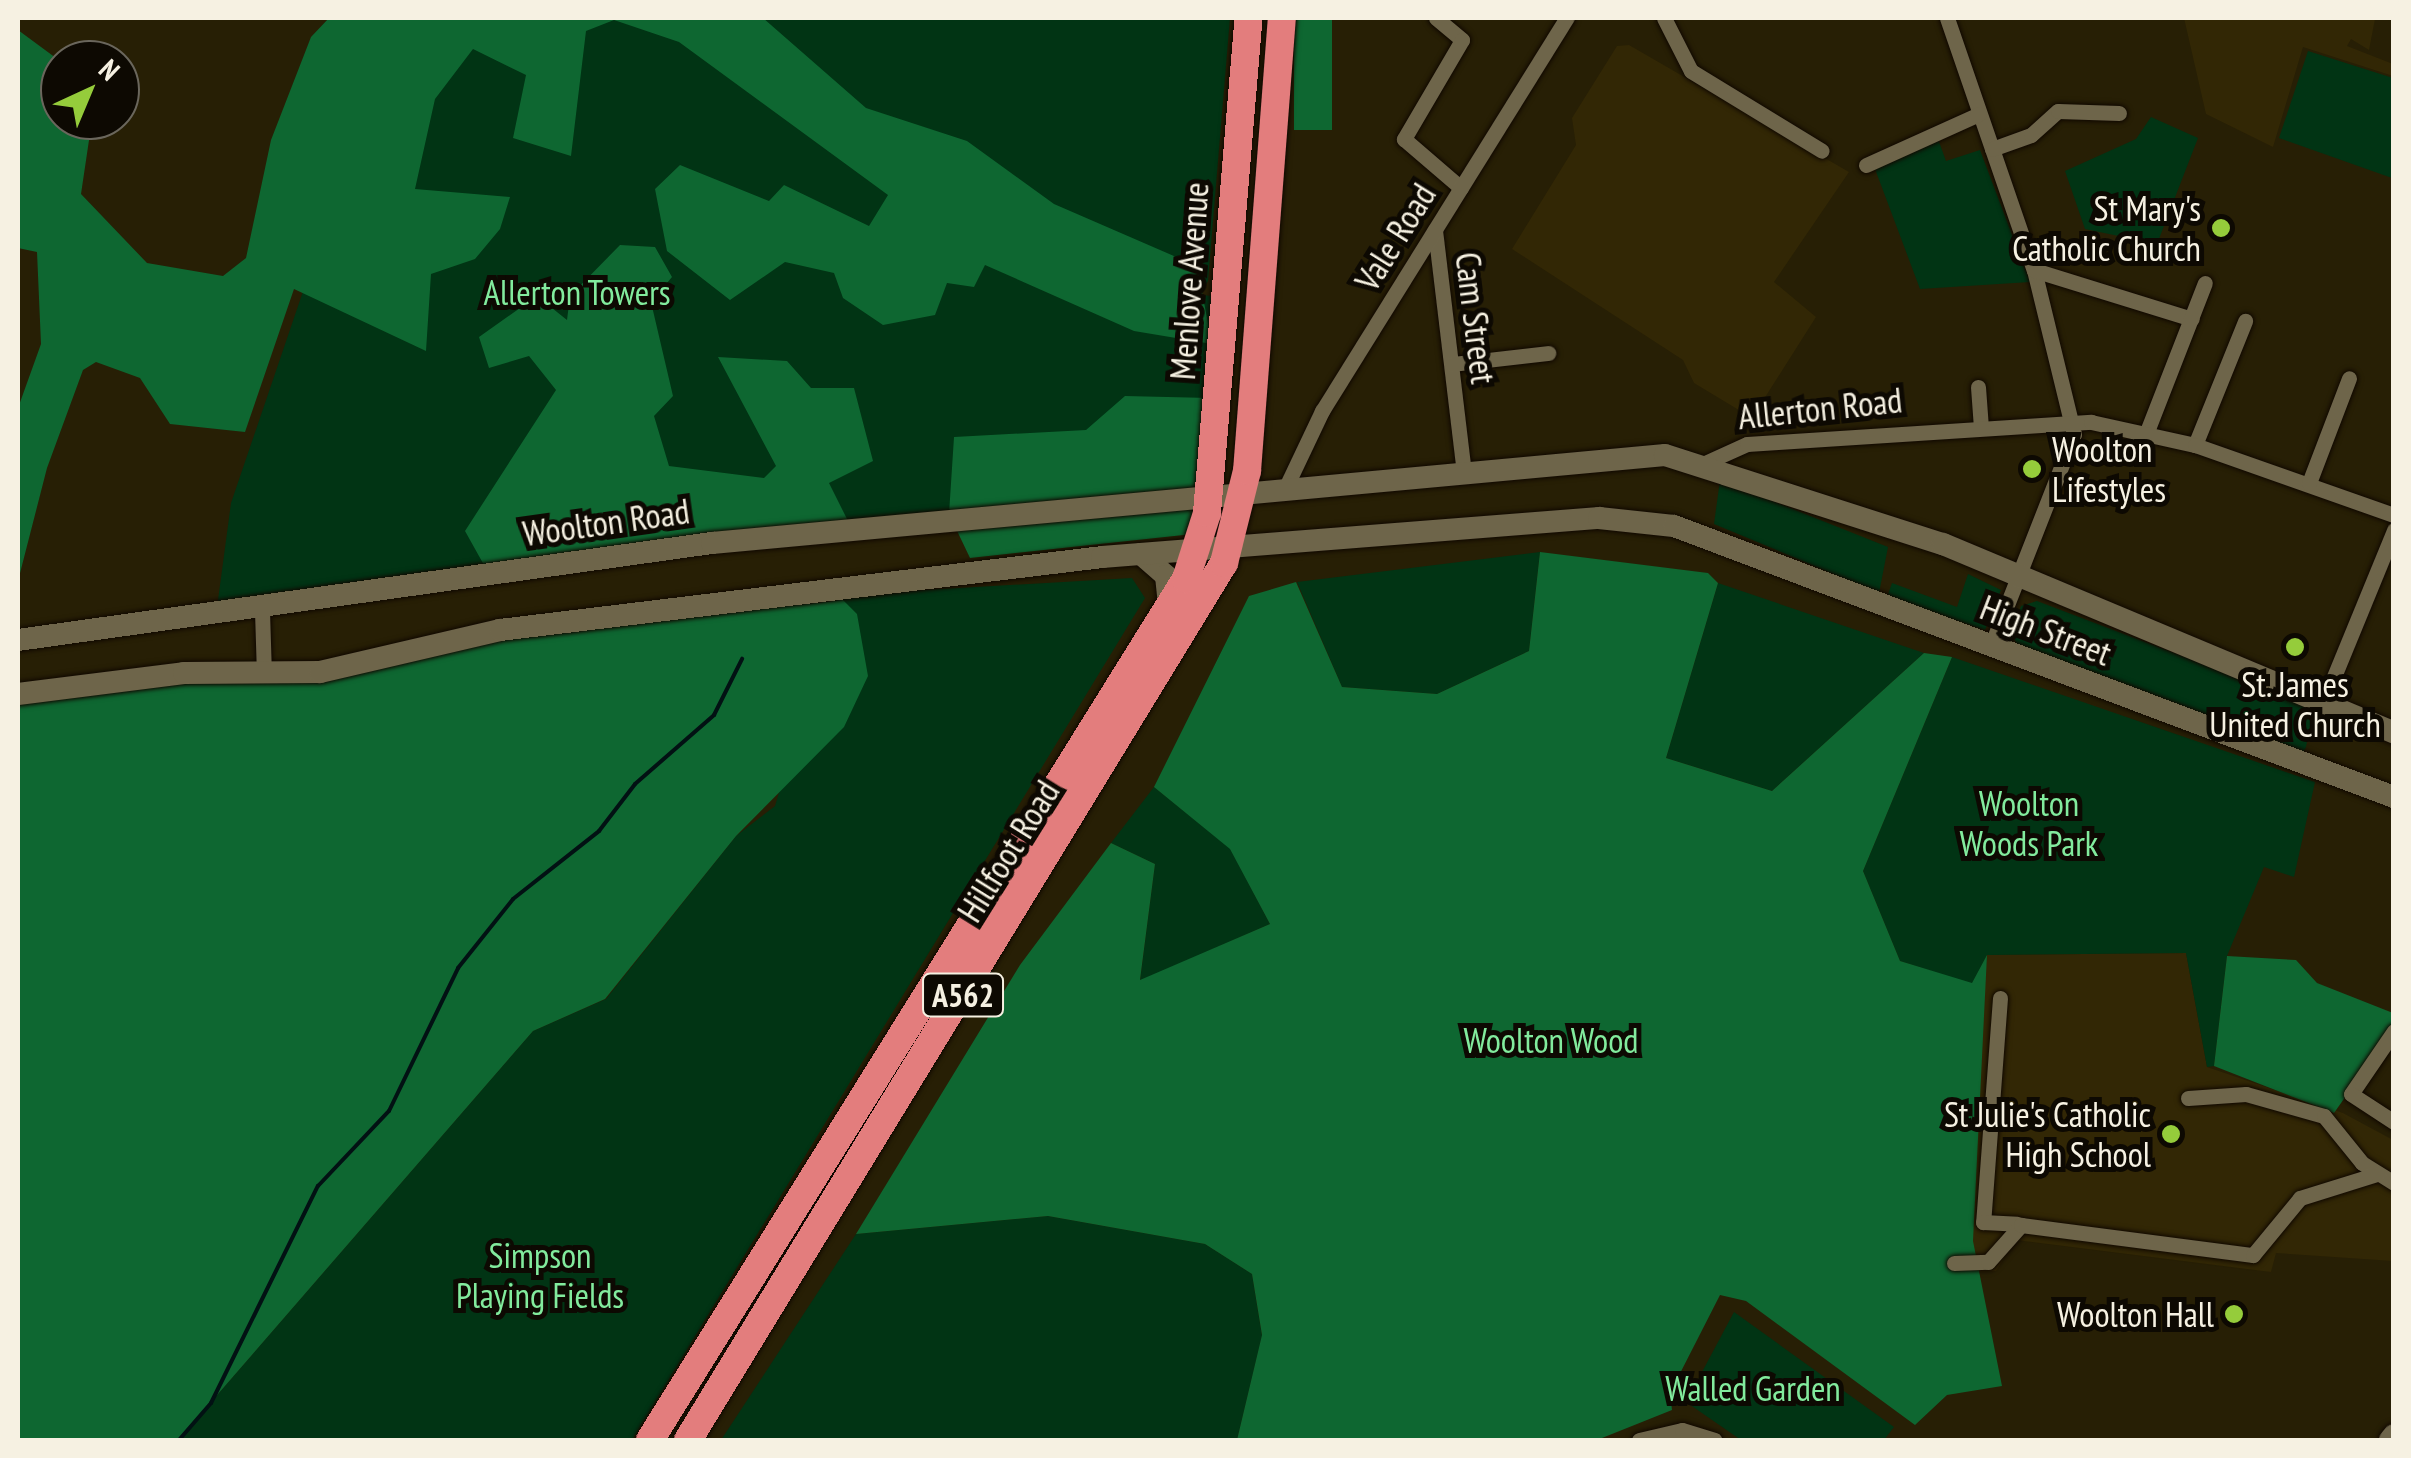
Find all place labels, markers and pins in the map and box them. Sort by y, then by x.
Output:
place label: St Mary's Catholic Church [2012,187,2201,269]
marker: St Mary's Catholic Church [2210,217,2232,239]
place label: Woolton Lifestyles [2052,428,2166,510]
marker: Woolton Lifestyles [2021,458,2043,480]
marker: St. James United Church [2284,636,2306,658]
place label: St. James United Church [2209,663,2381,745]
place label: St Julie's Catholic High School [1944,1093,2151,1175]
marker: St Julie's Catholic High School [2160,1123,2182,1145]
place label: Woolton Hall [2057,1293,2214,1335]
marker: Woolton Hall [2223,1303,2245,1325]

